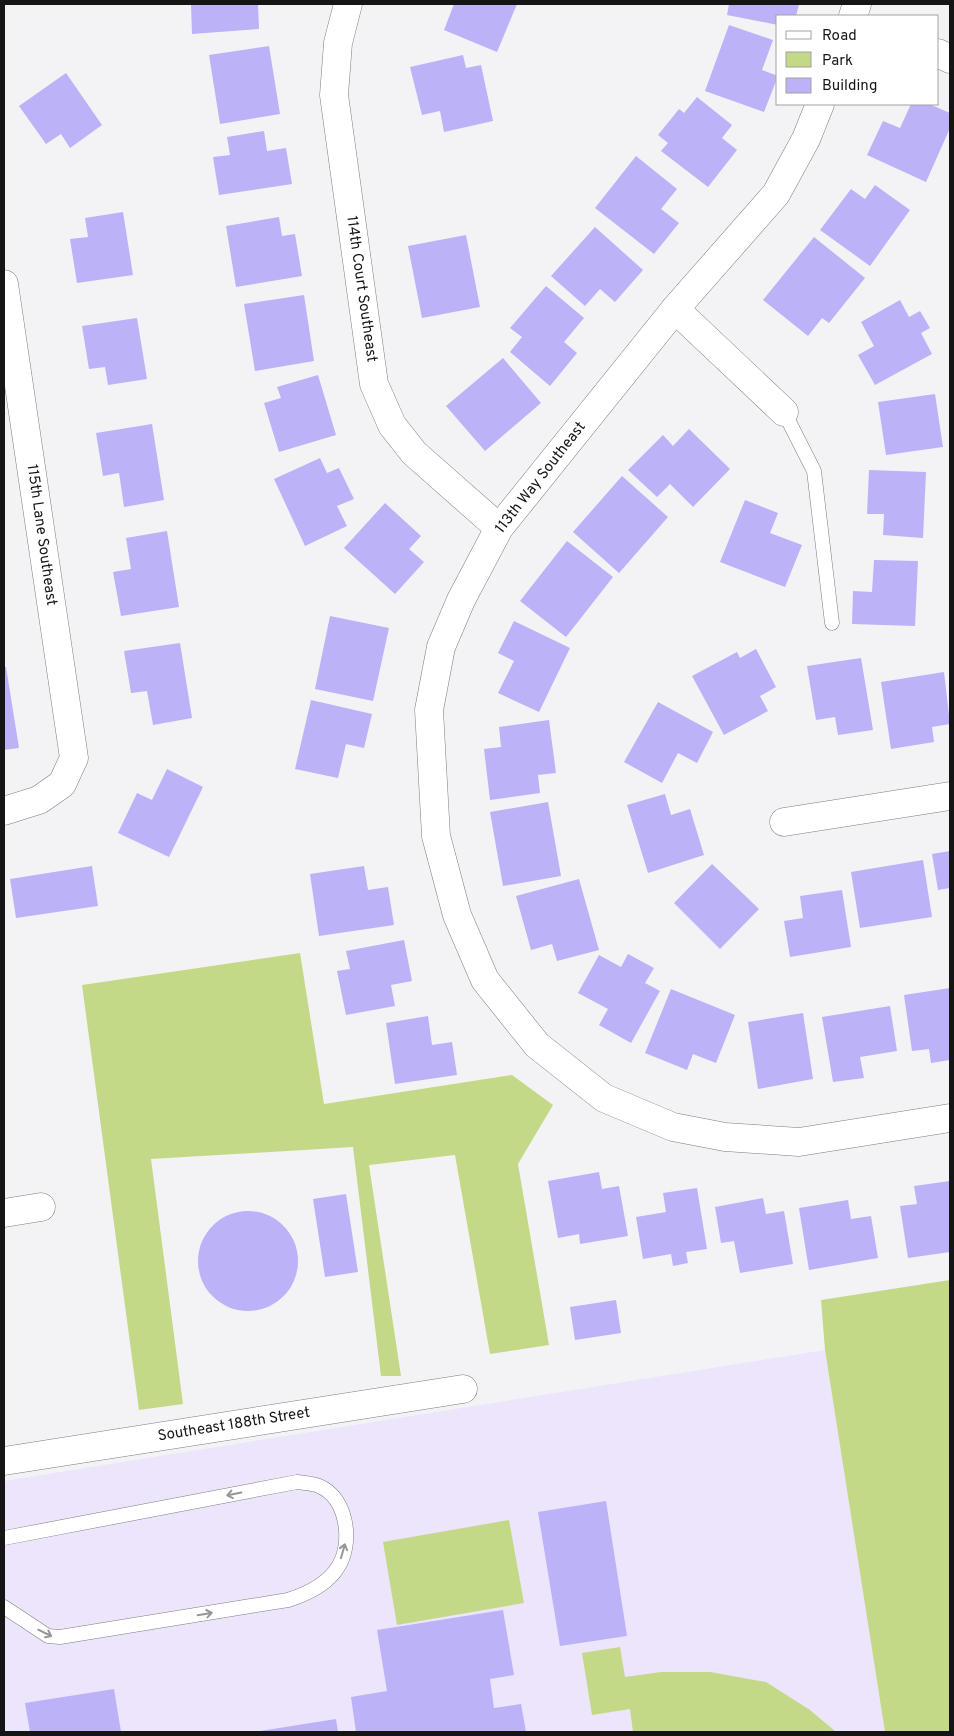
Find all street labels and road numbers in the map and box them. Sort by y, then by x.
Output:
street label: 114th Court Southeast [341,215,381,363]
street label: 113th Way Southeast [491,418,591,538]
street label: 115th Lane Southeast [22,463,60,607]
street label: Southeast 188th Street [157,1404,311,1446]

